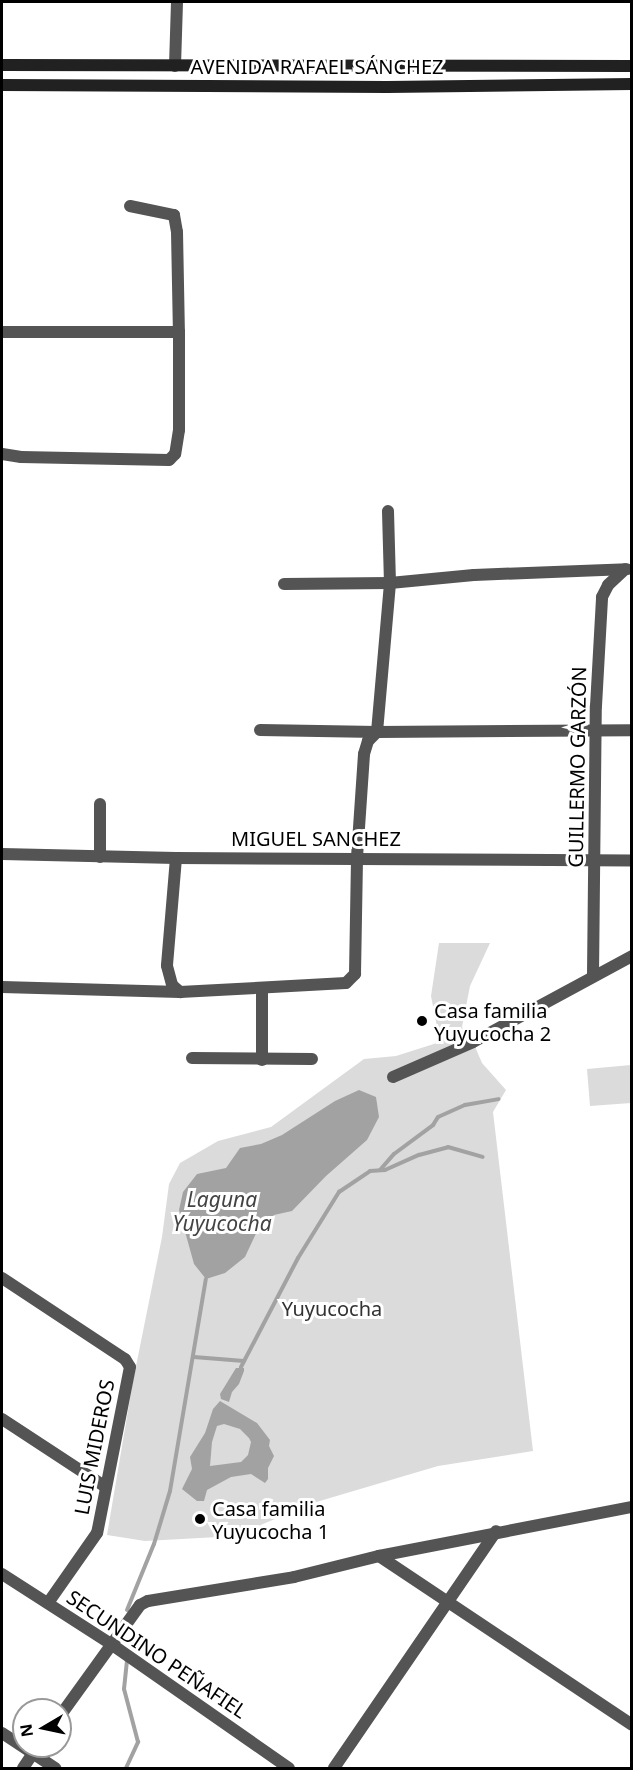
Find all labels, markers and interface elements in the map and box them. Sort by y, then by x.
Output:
street label: AVENIDA RAFAEL SÁNCHEZ [190,54,444,78]
street label: GUILLERMO GARZÓN [563,666,591,868]
street label: MIGUEL SANCHEZ [231,826,401,850]
place label: Casa familia Yuyucocha 2 [434,998,551,1045]
marker: Casa familia Yuyucocha 2 [415,1014,429,1028]
water label: Laguna Yuyucocha [172,1186,272,1236]
park label: Yuyucocha [282,1296,382,1320]
street label: LUIS MIDEROS [69,1377,119,1517]
place label: Casa familia Yuyucocha 1 [212,1496,329,1543]
marker: Casa familia Yuyucocha 1 [193,1512,207,1526]
street label: SECUNDINO PEÑAFIEL [62,1585,252,1723]
north arrow [12,1698,72,1758]
text: N [14,1722,38,1739]

